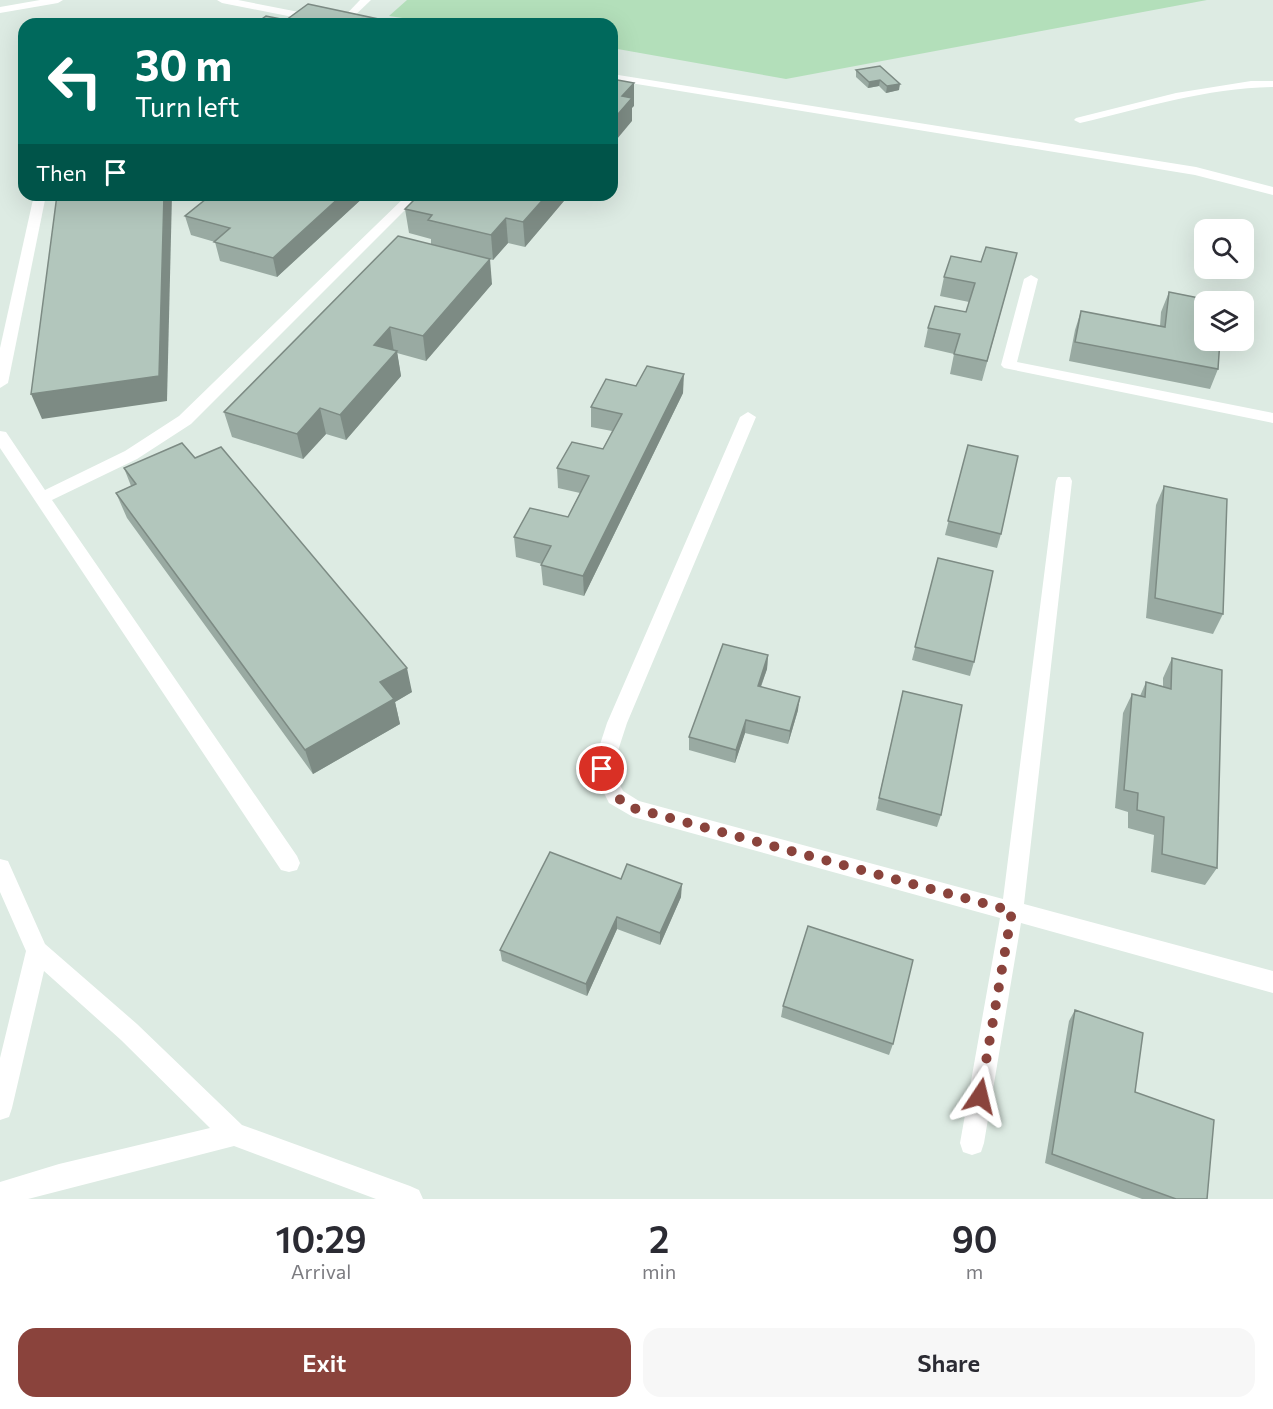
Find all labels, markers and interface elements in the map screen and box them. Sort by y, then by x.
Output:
text: 30 m [135,38,232,90]
icon: left [36,42,114,120]
text: Turn left [135,90,239,123]
icon: arrive [99,156,132,189]
text: Then [36,159,87,186]
map controls [1194,219,1254,351]
button: search [1194,219,1254,279]
button: layers [1194,291,1254,351]
pin [576,743,627,794]
icon: arrive [585,752,618,785]
position arrow [948,1064,1012,1128]
text: 10:29 [275,1216,367,1260]
text: 2 [649,1216,669,1260]
text: 90 [952,1216,998,1260]
text: Arrival [291,1259,351,1283]
text: min [642,1259,676,1283]
text: m [966,1259,983,1283]
button: Exit [18,1328,631,1397]
button: Share [643,1328,1255,1397]

